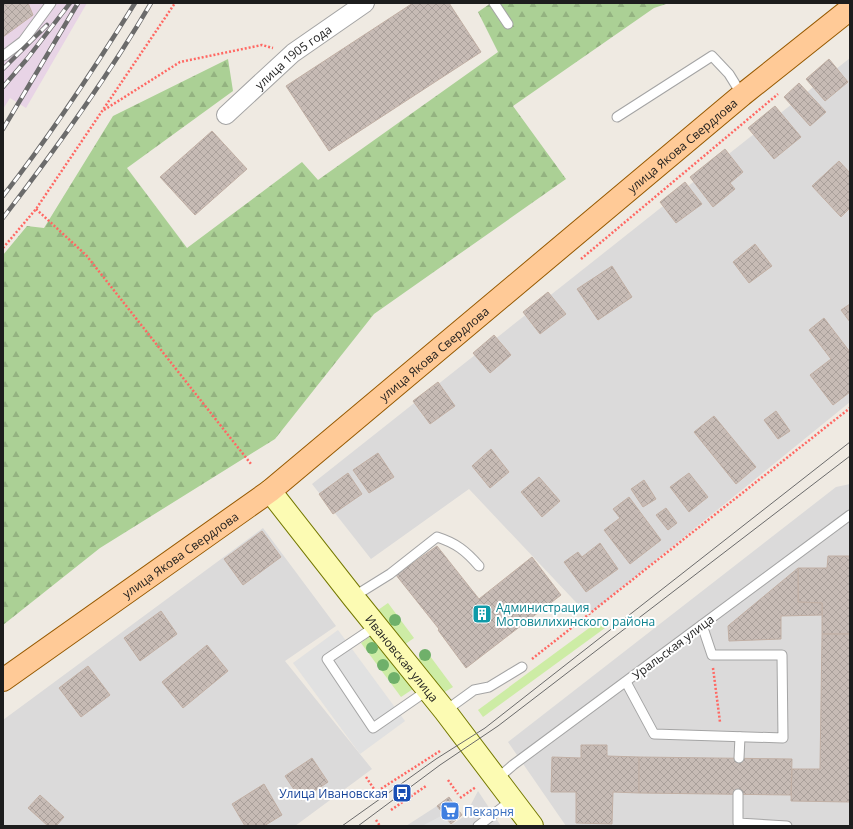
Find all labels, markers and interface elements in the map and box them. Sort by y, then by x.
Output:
street label: улица 1905 года [251,20,335,93]
street label: улица Якова Свердлова [623,94,741,196]
street label: улица Якова Свердлова [375,302,492,405]
street label: улица Якова Свердлова [119,508,242,602]
place label: Администрация Мотовилихинского района [496,599,655,630]
building icon: Администрация Мотовилихинского района [471,603,493,625]
street label: Ивановская улица [362,611,443,705]
street label: Уральская улица [629,611,717,683]
bus stop icon: Улица Ивановская [391,782,413,804]
place label: Улица Ивановская [279,785,388,802]
supermarket icon: Пекарня [439,800,461,822]
place label: Пекарня [464,803,514,820]

